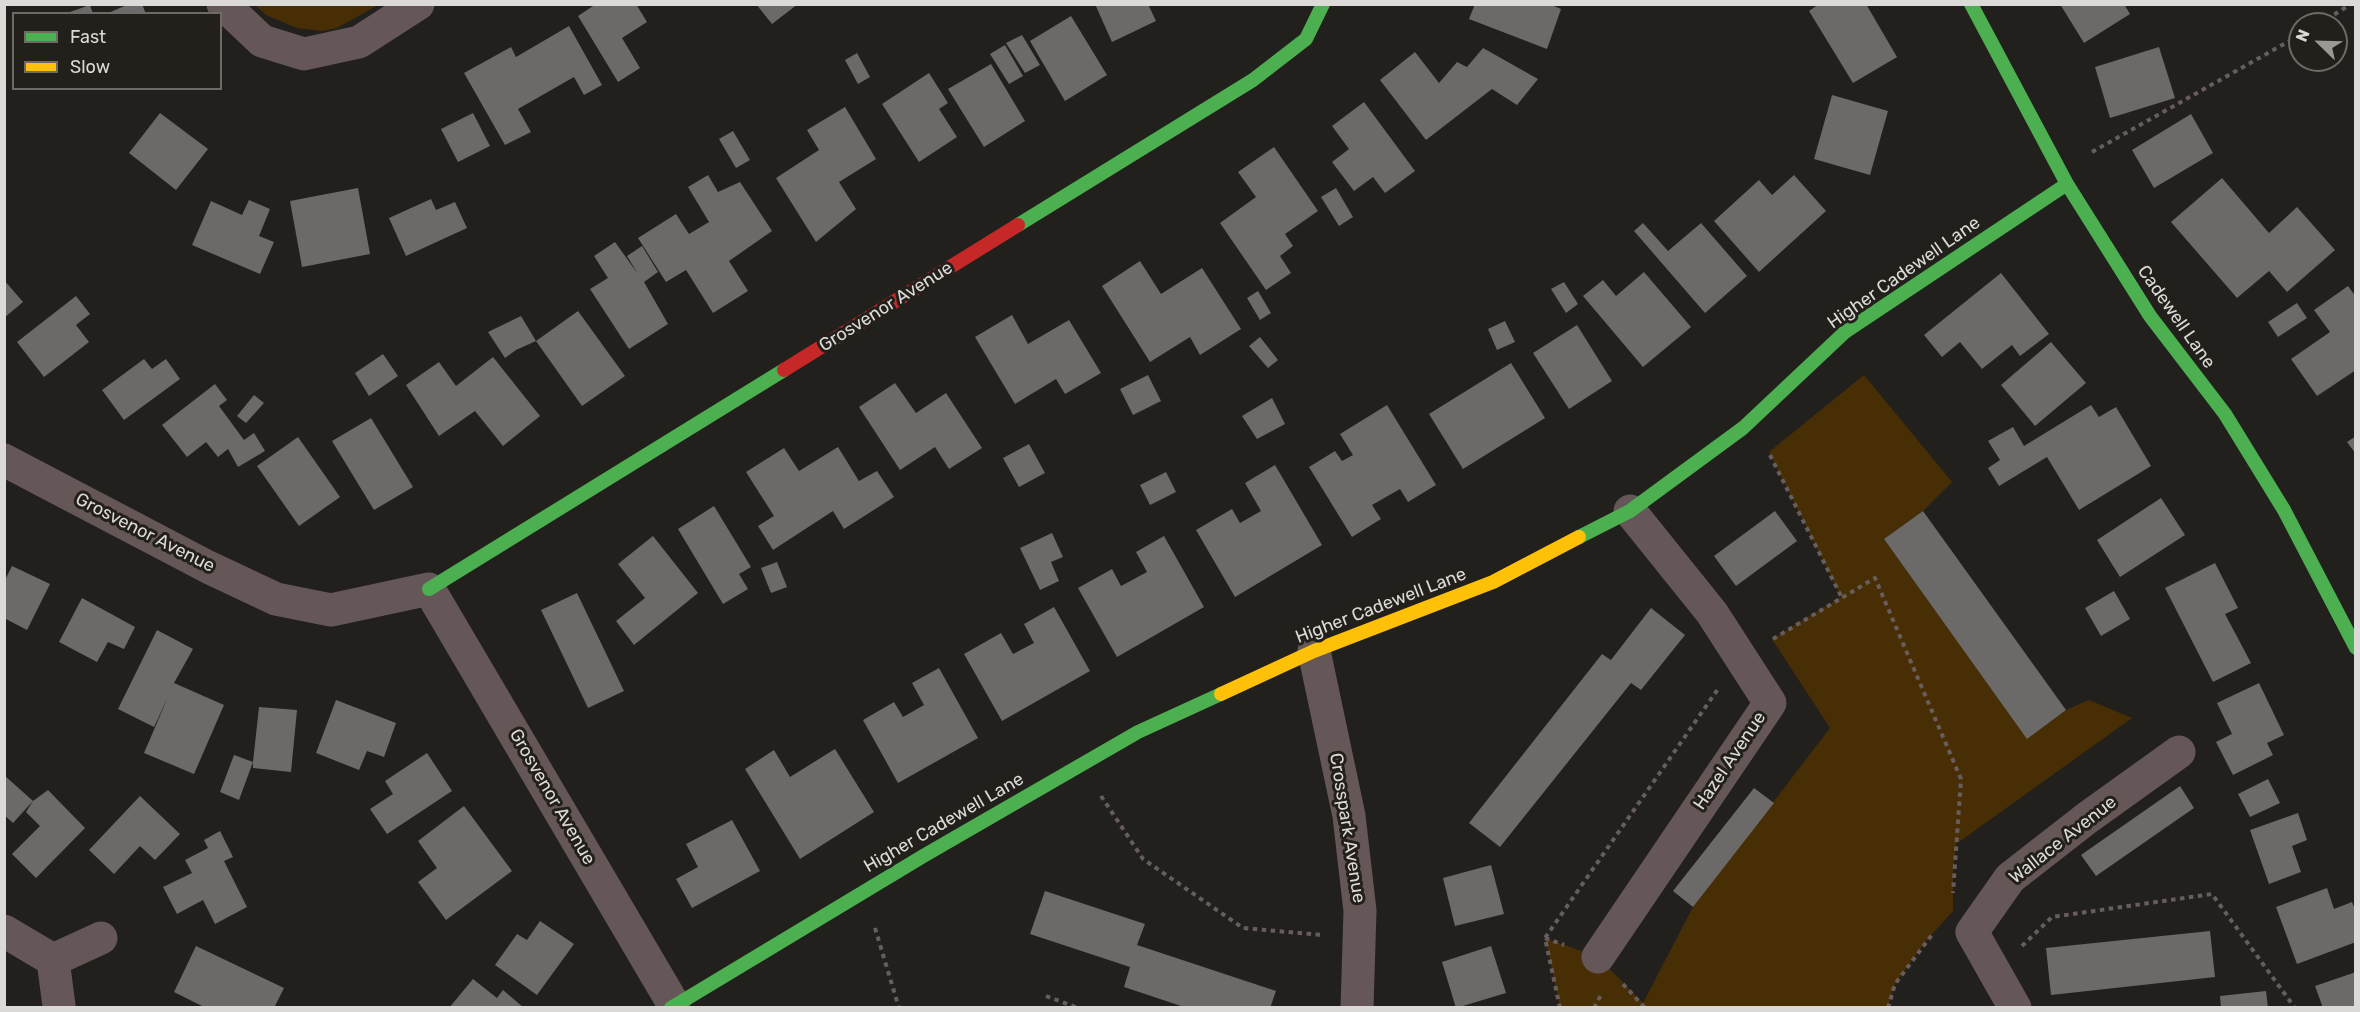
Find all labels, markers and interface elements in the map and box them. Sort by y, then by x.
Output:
legend [12,12,222,90]
north arrow [2288,12,2348,72]
text: Fast [70,26,106,48]
text: N [2292,27,2314,45]
text: Slow [70,56,110,78]
street label: Higher Cadewell Lane [1824,212,1984,334]
street label: Grosvenor Avenue [815,257,957,357]
street label: Cadewell Lane [2132,261,2220,373]
street label: Grosvenor Avenue [72,489,218,577]
street label: Higher Cadewell Lane [1293,563,1469,649]
street label: Hazel Avenue [1689,708,1771,814]
street label: Grosvenor Avenue [504,725,600,869]
street label: Crosspark Avenue [1324,751,1370,905]
street label: Higher Cadewell Lane [860,768,1028,878]
street label: Wallace Avenue [2005,791,2121,889]

